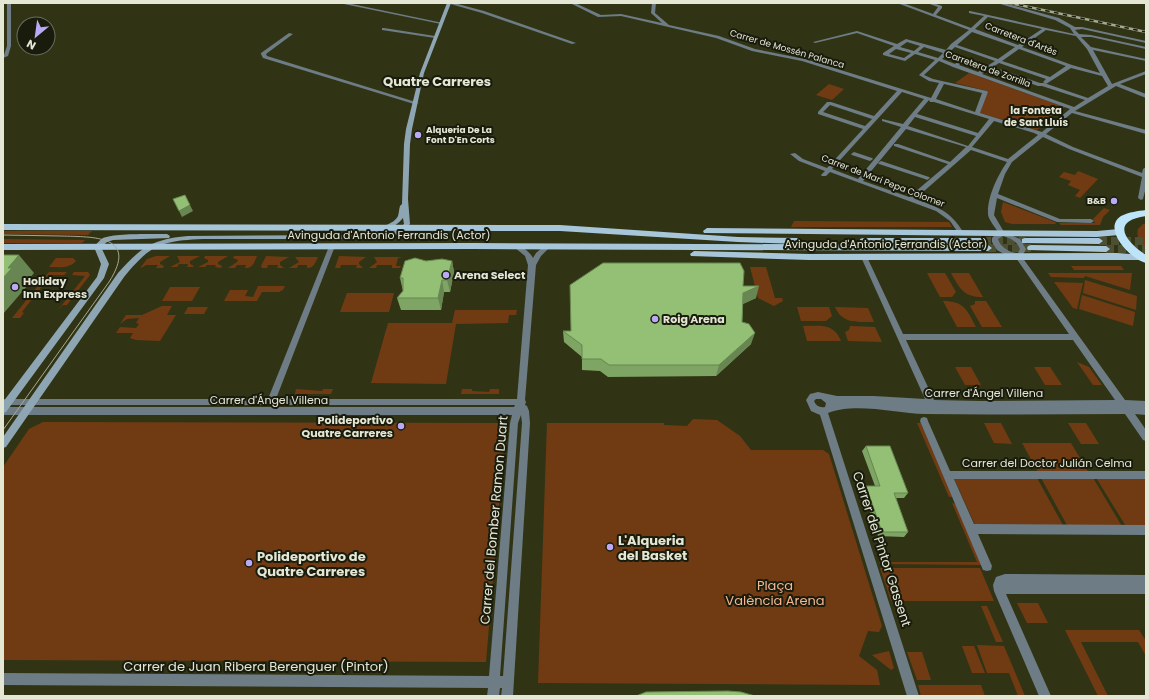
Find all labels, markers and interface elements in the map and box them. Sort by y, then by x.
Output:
north arrow [16,16,56,56]
street label: Carretera d'Artés [983,20,1059,58]
street label: Carrer de Mossén Palanca [728,27,846,71]
text: N [24,36,39,54]
street label: Carretera de Zorrilla [944,48,1032,90]
district label: Quatre Carreres [383,72,491,91]
district label: la Fonteta de Sant Lluís [1004,103,1069,130]
place label: Alqueria De La Font D'En Corts [426,124,495,146]
marker: Alqueria De La Font D'En Corts [413,130,423,140]
street label: Carrer de Mari Pepa Colomer [820,152,947,210]
place label: B&B [1087,195,1106,207]
marker: B&B [1109,196,1119,206]
street label: Avinguda d'Antonio Ferrandis (Actor) [287,227,491,243]
street label: Avinguda d'Antonio Ferrandis (Actor) [784,236,988,252]
place label: Arena Select [454,267,526,283]
marker: Arena Select [441,270,451,280]
place label: Holiday Inn Express [23,273,87,302]
marker: Holiday Inn Express [10,282,20,292]
place label: Roig Arena [663,311,725,327]
marker: Roig Arena [650,314,660,324]
street label: Carrer d'Ángel Villena [925,385,1043,401]
street label: Carrer d'Ángel Villena [210,392,328,408]
place label: Polideportivo Quatre Carreres [302,412,393,441]
street label: Carrer del Bomber Ramon Duart [475,415,513,625]
marker: Polideportivo Quatre Carreres [396,421,406,431]
street label: Carrer del Doctor Julián Celma [962,455,1132,471]
street label: Carrer del Pintor Gassent [848,469,916,629]
place label: L'Alqueria del Basket [618,531,687,565]
marker: L'Alqueria del Basket [605,542,615,552]
place label: Polideportivo de Quatre Carreres [257,547,366,581]
marker: Polideportivo de Quatre Carreres [244,558,254,568]
park label: Plaça València Arena [725,576,825,610]
street label: Carrer de Juan Ribera Berenguer (Pintor) [123,657,389,676]

